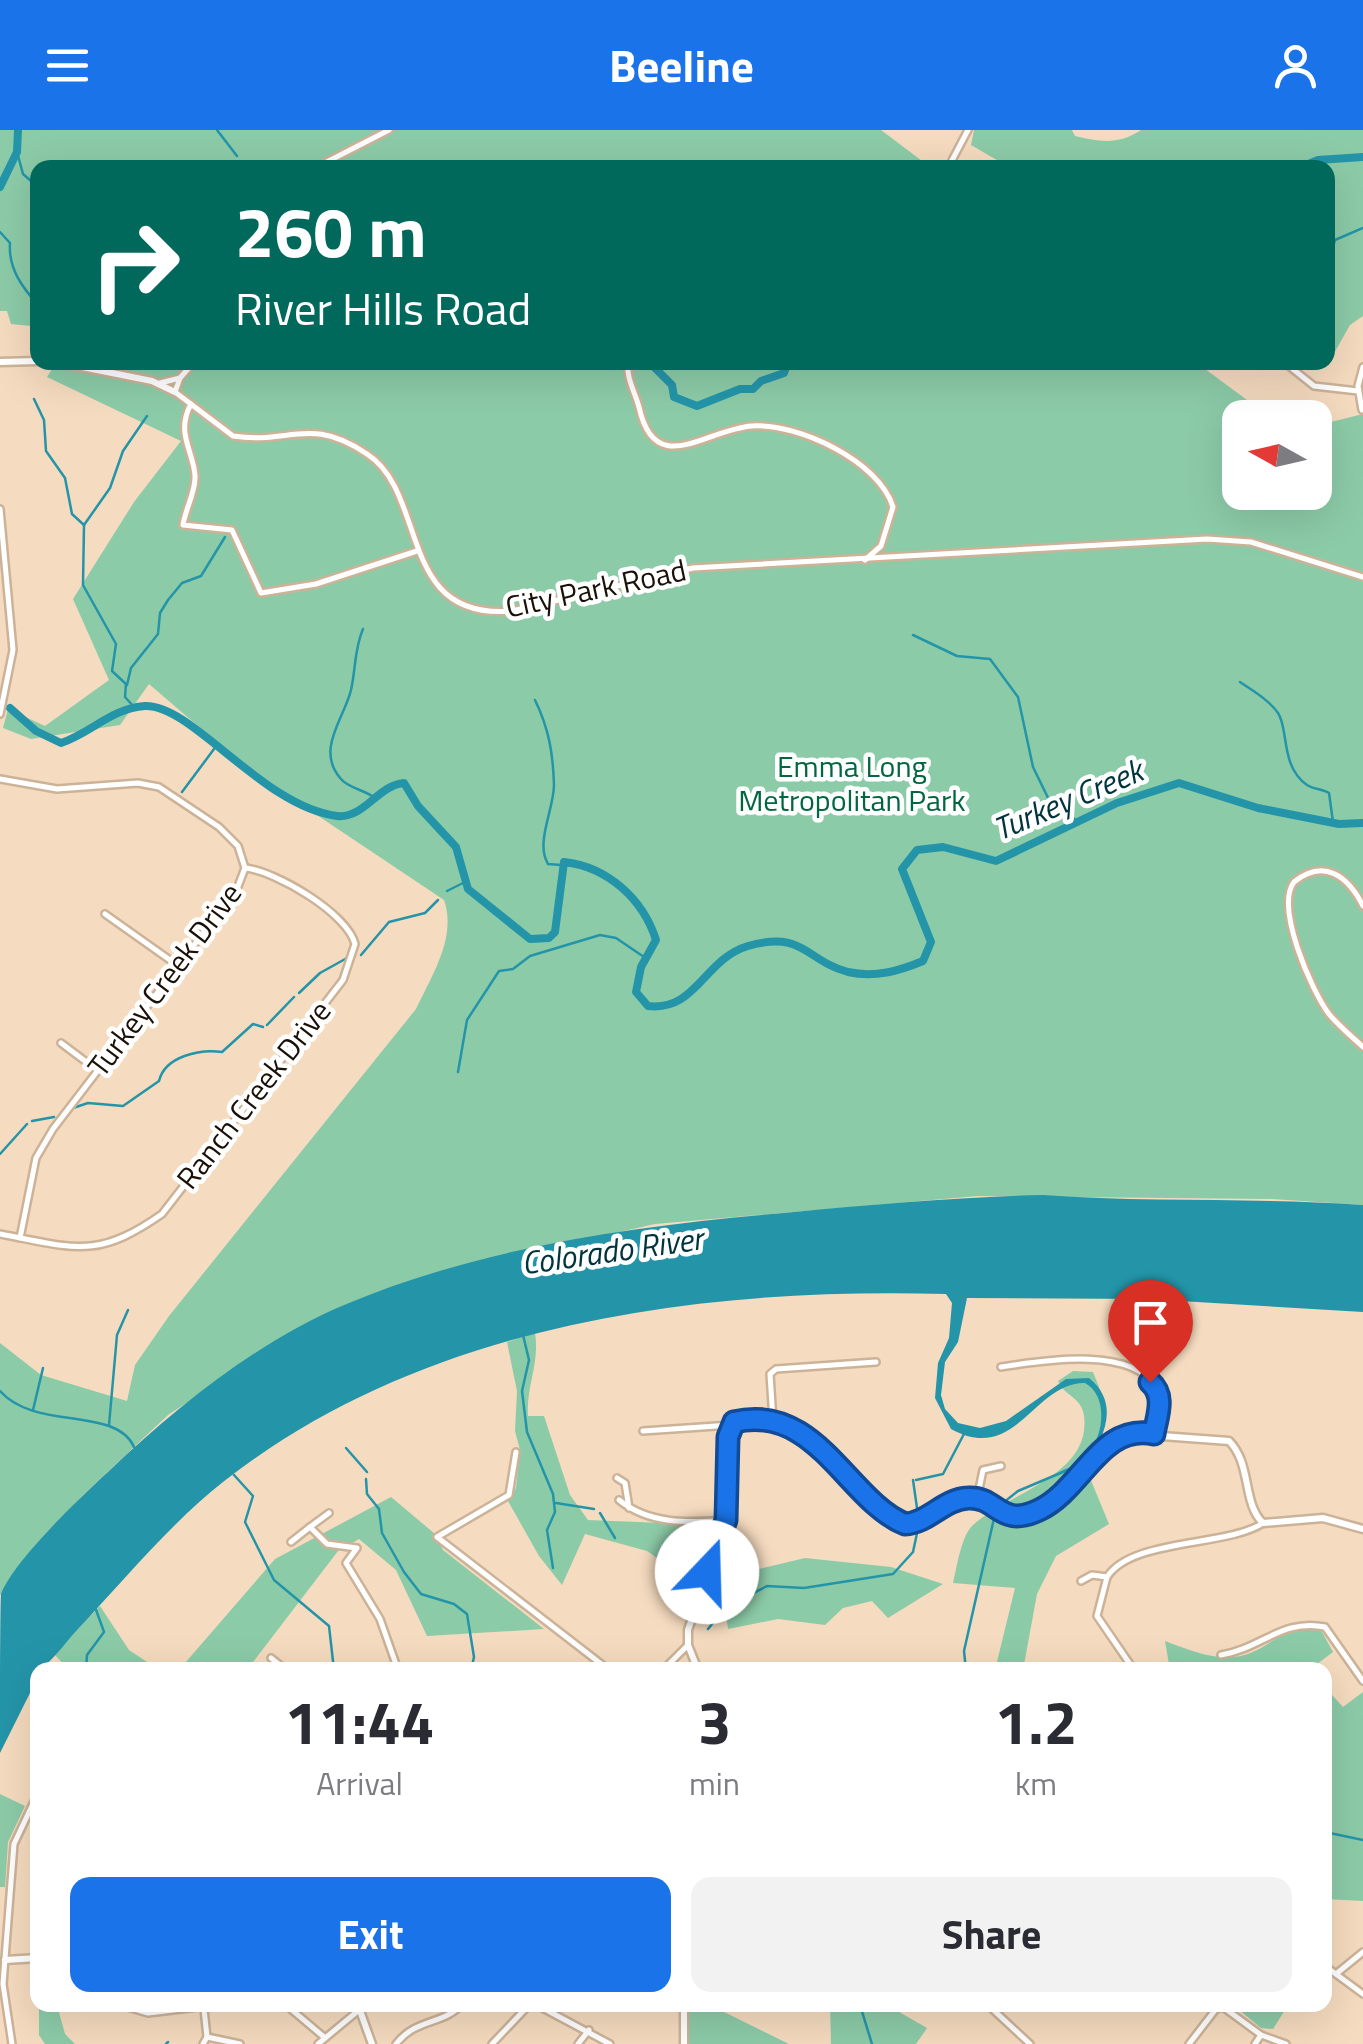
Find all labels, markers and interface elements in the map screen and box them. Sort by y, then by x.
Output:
text: Beeline [609,31,754,99]
icon: menu [40,38,95,93]
icon: person [1268,38,1323,93]
text: 260 m [235,178,427,284]
icon: right [70,200,200,330]
text: River Hills Road [235,274,531,342]
north arrow [1222,400,1332,510]
map controls [1222,400,1332,510]
street label: City Park Road [501,546,690,630]
park label: Emma Long Metropolitan Park [738,743,966,823]
water label: Turkey Creek [985,745,1153,852]
street label: Turkey Creek Drive [76,873,253,1086]
street label: Ranch Creek Drive [165,990,342,1199]
water label: Colorado River [518,1213,709,1286]
pin [1108,1280,1193,1383]
icon: arrive [1123,1295,1178,1350]
position arrow [655,1520,759,1624]
text: 11:44 [285,1676,434,1767]
text: 3 [698,1676,731,1767]
text: 1.2 [995,1676,1077,1767]
text: Arrival [316,1759,403,1807]
text: min [689,1759,740,1807]
text: km [1015,1759,1057,1807]
button: Exit [70,1877,671,1992]
button: Share [691,1877,1292,1992]

